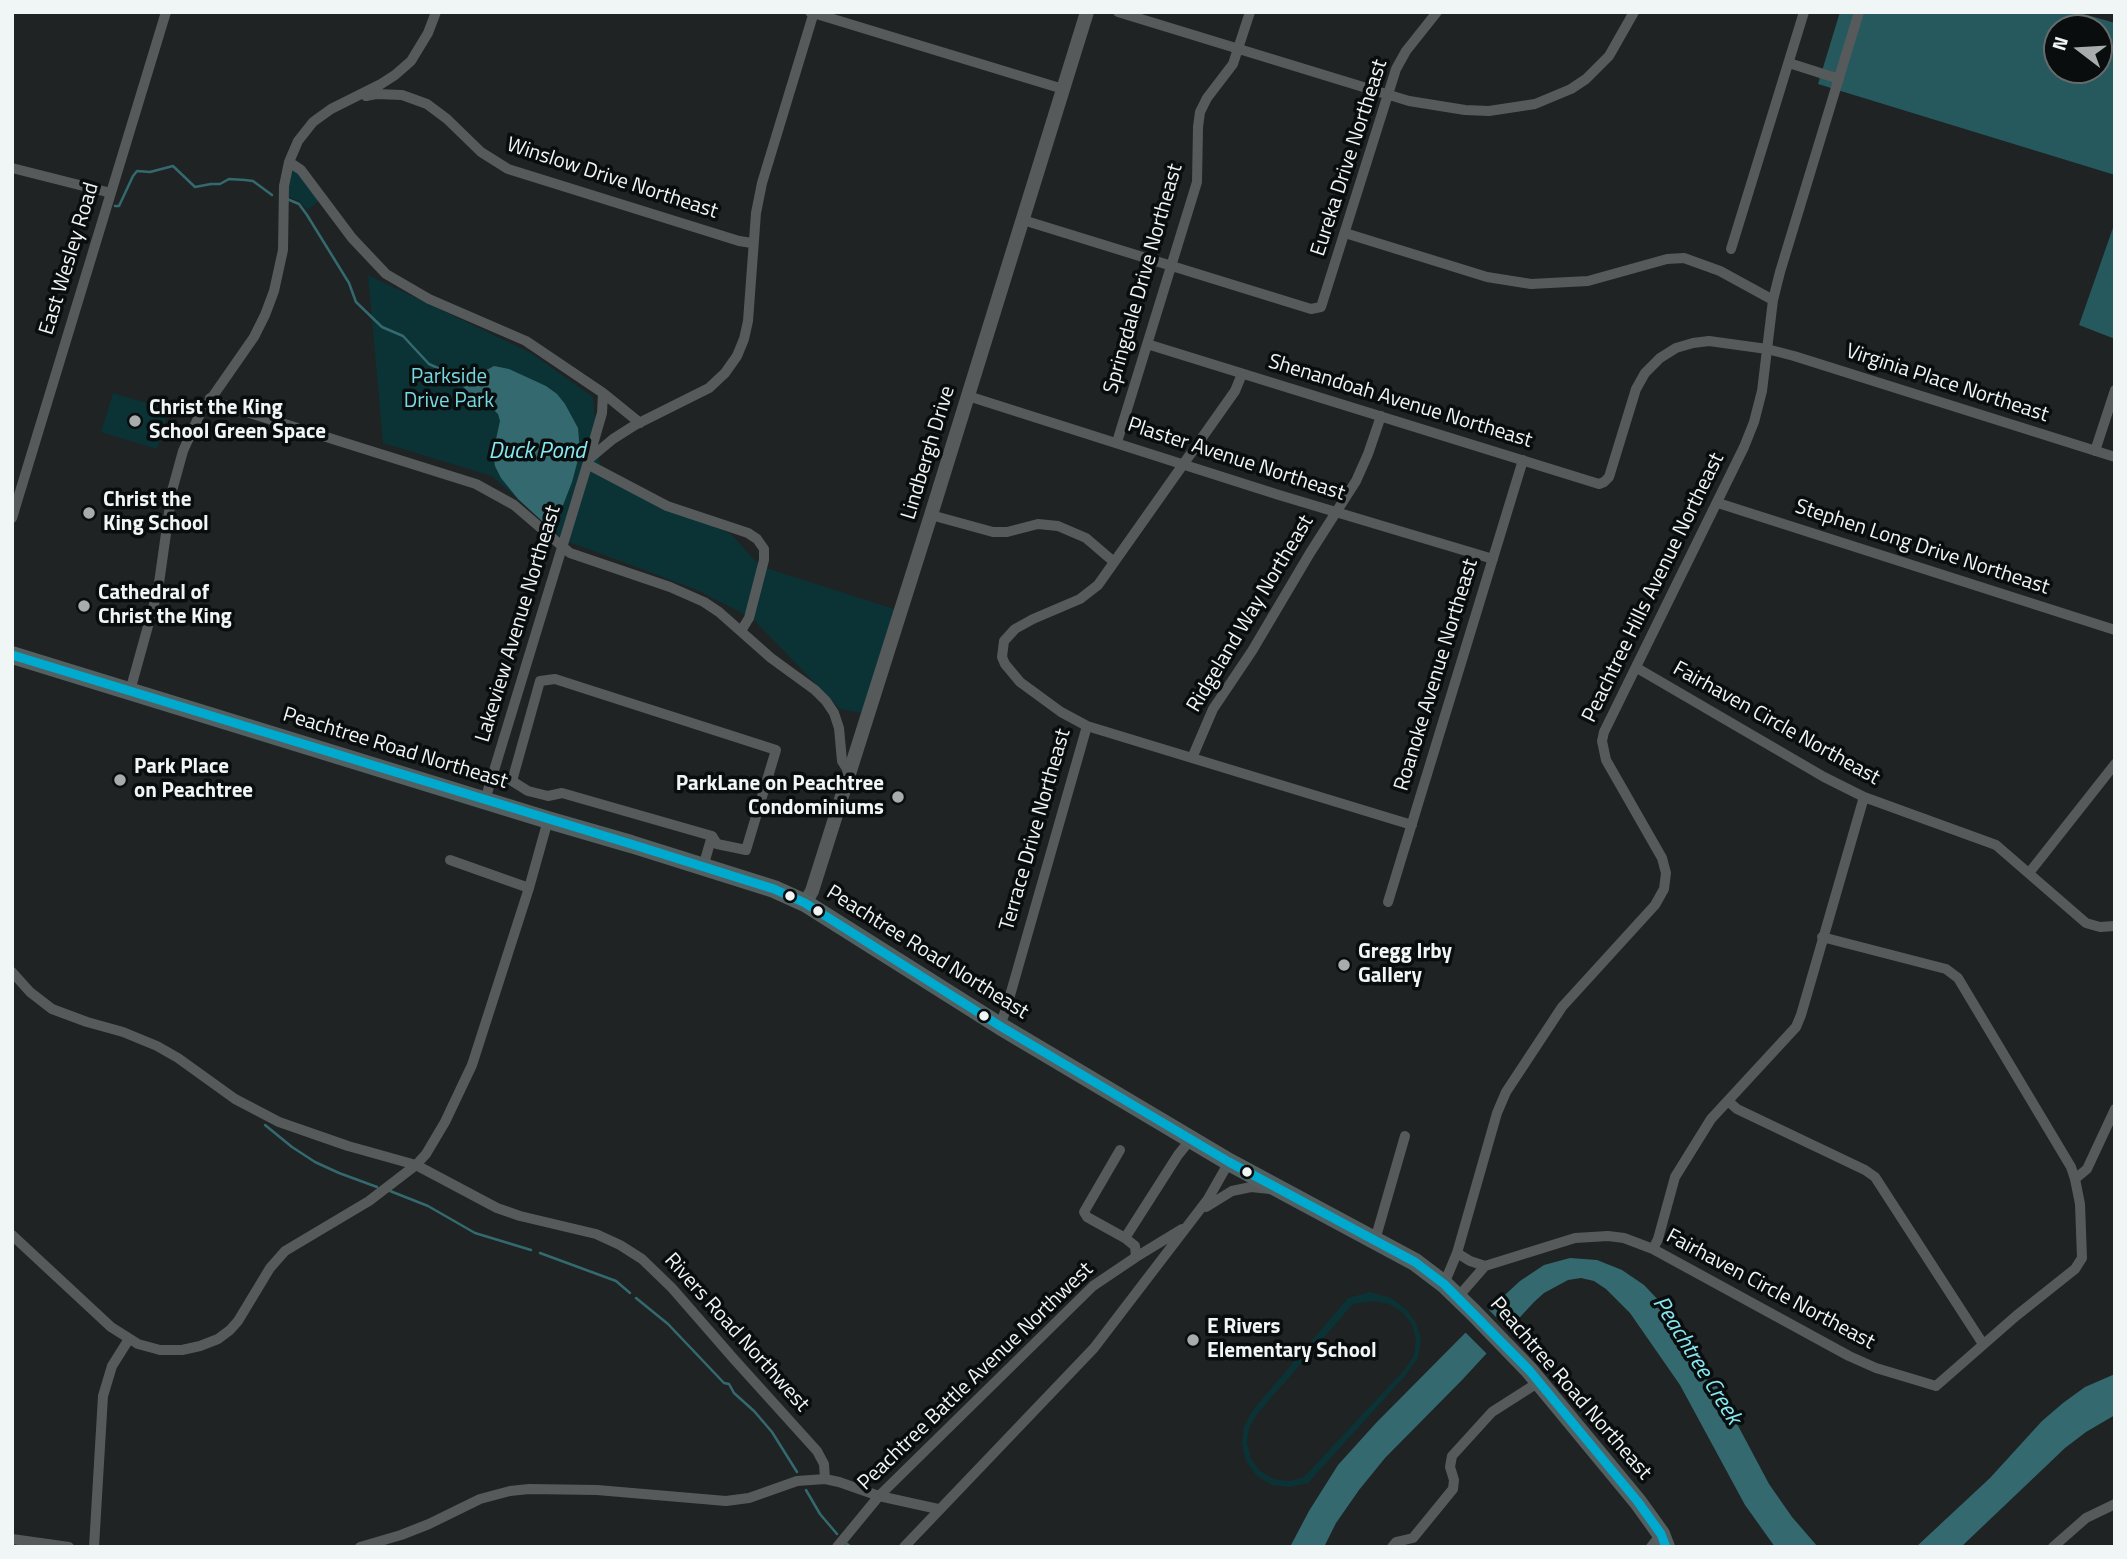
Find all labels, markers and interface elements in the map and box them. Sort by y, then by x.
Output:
north arrow [2043,14,2113,84]
text: N [2044,33,2075,54]
street label: Eureka Drive Northeast [1306,56,1394,260]
street label: Winslow Drive Northeast [503,133,721,225]
street label: Springdale Drive Northeast [1099,161,1189,397]
street label: East Wesley Road [35,180,105,338]
street label: Virginia Place Northeast [1842,339,2052,429]
street label: Shenandoah Avenue Northeast [1265,350,1535,454]
park label: Parkside Drive Park [404,365,494,415]
street label: Lindbergh Drive [897,383,961,523]
place label: Christ the King School Green Space [149,396,326,446]
marker: Christ the King School Green Space [127,413,143,429]
street label: Plaster Avenue Northeast [1124,413,1348,507]
water label: Duck Pond [489,438,585,466]
street label: Peachtree Hills Avenue Northeast [1578,449,1730,727]
place label: Christ the King School [103,488,209,538]
street label: Stephen Long Drive Northeast [1792,495,2052,601]
street label: Lakeview Avenue Northeast [471,503,567,745]
marker: Christ the King School [81,505,97,521]
street label: Ridgeland Way Northeast [1182,511,1320,717]
street label: Roanoke Avenue Northeast [1390,556,1484,794]
place label: Cathedral of Christ the King [98,581,232,631]
marker: Cathedral of Christ the King [76,598,92,614]
street label: Fairhaven Circle Northeast [1668,657,1884,791]
street label: Peachtree Road Northeast [280,703,510,795]
street label: Terrace Drive Northeast [995,726,1077,934]
place label: Park Place on Peachtree [134,755,253,805]
marker: Park Place on Peachtree [112,772,128,788]
place label: ParkLane on Peachtree Condominiums [676,772,884,822]
marker: ParkLane on Peachtree Condominiums [890,789,906,805]
street label: Peachtree Road Northeast [821,880,1033,1026]
unlabelled marker [783,889,797,903]
unlabelled marker [811,904,825,918]
place label: Gregg Irby Gallery [1358,940,1452,990]
marker: Gregg Irby Gallery [1336,957,1352,973]
unlabelled marker [977,1009,991,1023]
unlabelled marker [1240,1165,1254,1179]
street label: Fairhaven Circle Northeast [1661,1224,1879,1356]
street label: Rivers Road Northwest [658,1249,814,1417]
street label: Peachtree Battle Avenue Northwest [853,1258,1099,1496]
water label: Peachtree Creek [1646,1292,1746,1430]
street label: Peachtree Road Northeast [1484,1293,1656,1485]
place label: E Rivers Elementary School [1207,1315,1377,1365]
marker: E Rivers Elementary School [1185,1332,1201,1348]

